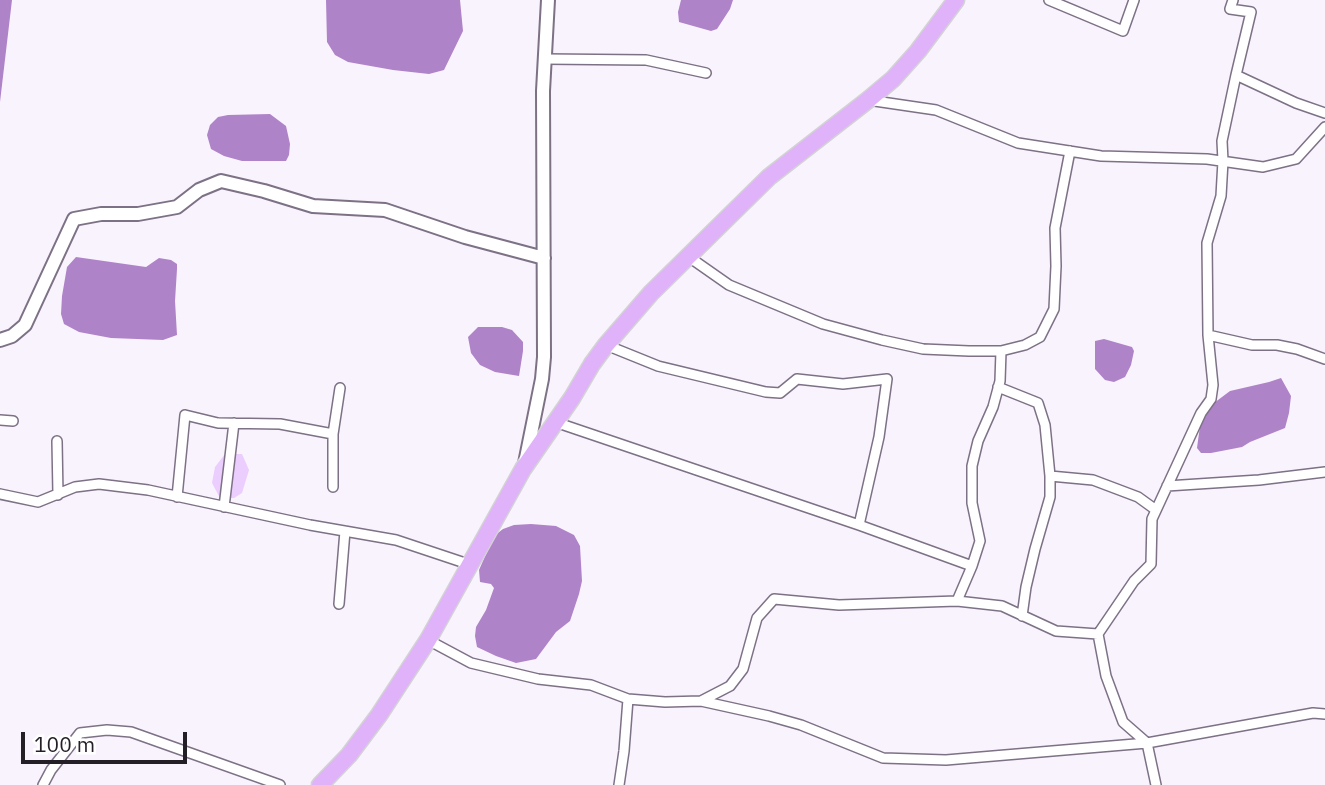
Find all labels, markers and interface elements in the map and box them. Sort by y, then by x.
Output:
scale bar [24,718,191,762]
text: 100 m [34,730,95,758]

